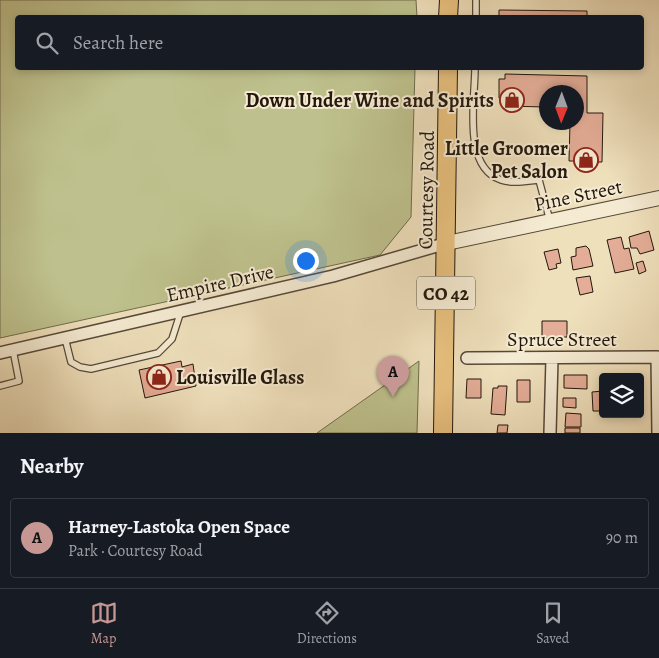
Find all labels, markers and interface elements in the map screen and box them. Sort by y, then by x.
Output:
search box [15,15,644,70]
icon: search [33,29,61,57]
text: Search here [73,30,163,56]
north arrow [539,85,584,130]
place label: Down Under Wine and Spirits [246,87,494,114]
shop icon: Down Under Wine and Spirits [499,87,525,113]
street label: Courtesy Road [412,130,441,250]
place label: Little Groomer Pet Salon [445,135,568,185]
shop icon: Little Groomer Pet Salon [573,147,599,173]
street label: Pine Street [532,173,625,218]
your location [293,248,319,274]
street label: Empire Drive [164,258,276,309]
road number: CO 42 [417,276,475,310]
street label: Spruce Street [507,326,617,353]
pin: A [377,356,409,397]
shop icon: Louisville Glass [146,364,172,390]
place label: Louisville Glass [176,364,304,391]
map controls [599,373,644,418]
button: layers [599,373,644,418]
text: Nearby [20,452,83,480]
text: Harney-Lastoka Open Space [68,514,290,540]
text: A [32,527,42,549]
text: 90 m [606,527,638,549]
text: Park · Courtesy Road [68,540,202,562]
tab: Map [90,599,118,648]
tab: Directions [297,599,357,648]
tab: Saved [536,599,569,648]

